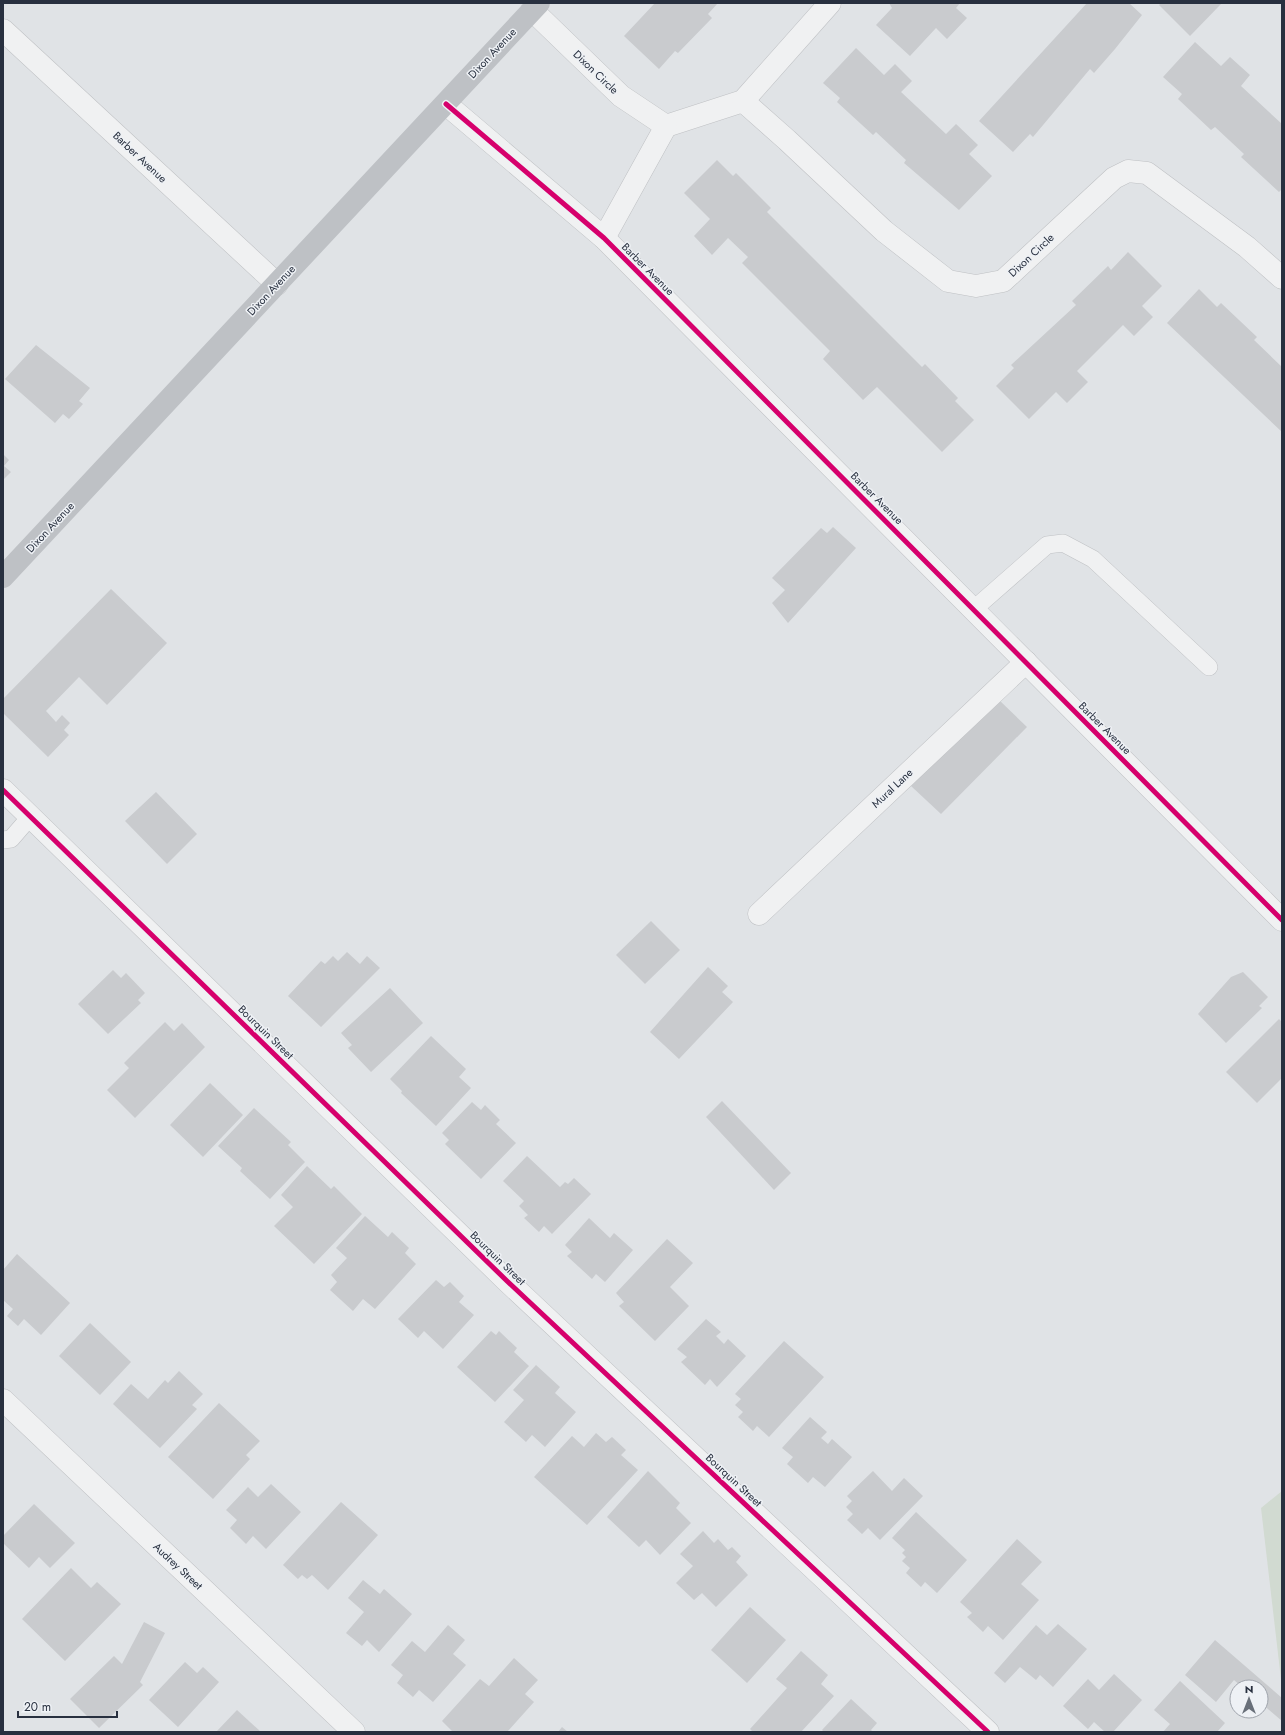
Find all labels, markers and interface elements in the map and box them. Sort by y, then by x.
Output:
street label: Dixon Avenue [464,24,520,82]
street label: Dixon Circle [570,46,622,98]
street label: Barber Avenue [110,128,171,186]
street label: Dixon Circle [1005,229,1058,280]
street label: Barber Avenue [618,239,678,299]
street label: Dixon Avenue [243,261,299,319]
street label: Barber Avenue [847,468,907,528]
street label: Dixon Avenue [22,498,78,556]
street label: Barber Avenue [1075,698,1135,758]
street label: Mural Lane [868,764,916,811]
street label: Bourquin Street [235,1001,298,1063]
street label: Bourquin Street [467,1227,530,1289]
street label: Bourquin Street [702,1450,766,1511]
street label: Audrey Street [150,1539,207,1593]
north arrow [1229,1679,1269,1719]
text: N [1245,1681,1253,1697]
scale bar [18,1693,117,1719]
text: 20 m [24,1698,51,1716]

